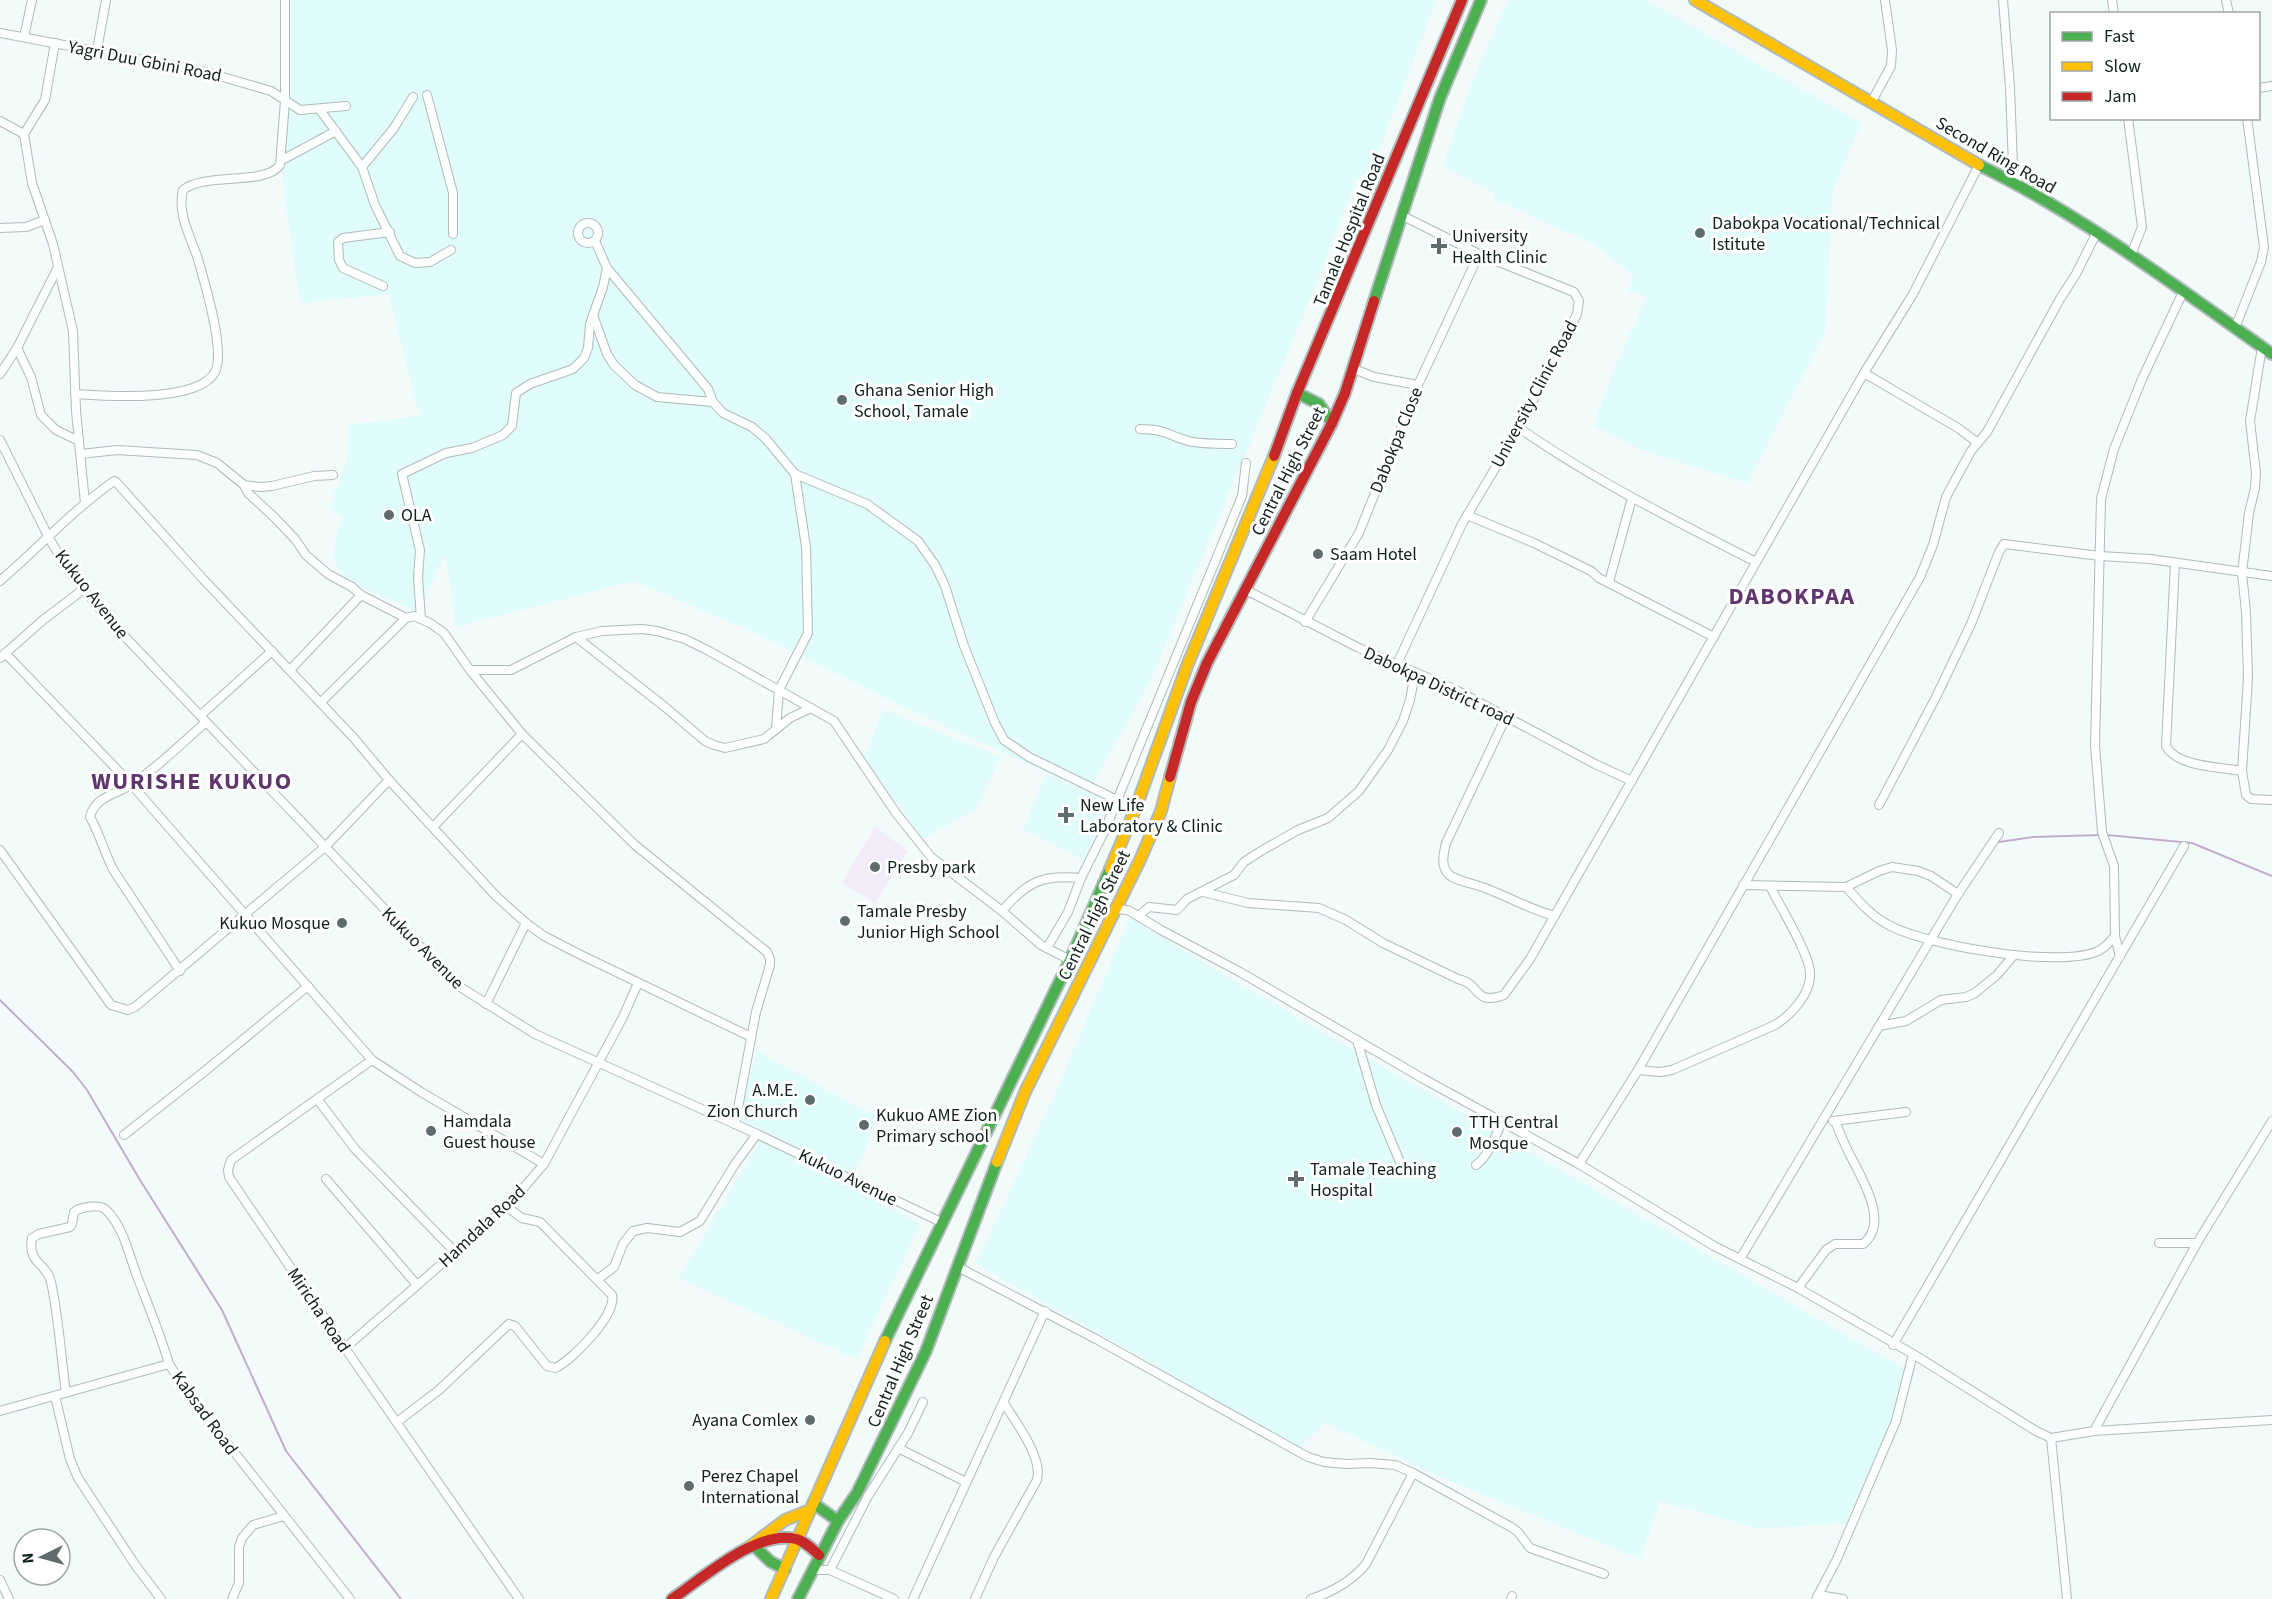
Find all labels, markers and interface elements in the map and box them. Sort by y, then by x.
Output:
legend [2050,12,2260,120]
text: Fast [2104,24,2135,49]
street label: Yagri Duu Gbini Road [65,34,224,89]
text: Slow [2104,54,2141,79]
text: Jam [2104,84,2137,109]
street label: Second Ring Road [1931,111,2061,200]
street label: Tamale Hospital Road [1307,150,1392,311]
place label: Dabokpa Vocational/Technical Istitute [1712,211,1940,257]
place label: University Health Clinic [1452,224,1547,270]
marker: Dabokpa Vocational/Technical Istitute [1693,226,1707,240]
marker: University Health Clinic [1430,237,1448,255]
street label: University Clinic Road [1485,316,1584,472]
place label: Ghana Senior High School, Tamale [854,378,994,424]
street label: Dabokpa Close [1364,383,1429,497]
marker: Ghana Senior High School, Tamale [835,393,849,407]
street label: Central High Street [1245,402,1332,540]
place label: OLA [401,503,432,528]
marker: OLA [382,508,396,522]
place label: Saam Hotel [1330,542,1417,567]
street label: Kukuo Avenue [49,544,135,644]
marker: Saam Hotel [1311,547,1325,561]
district label: DABOKPAA [1728,579,1856,614]
street label: Dabokpa District road [1360,641,1518,732]
district label: WURISHE KUKUO [91,764,293,799]
place label: New Life Laboratory & Clinic [1080,793,1223,839]
marker: New Life Laboratory & Clinic [1057,806,1075,824]
street label: Central High Street [1052,846,1137,984]
place label: Presby park [887,855,976,880]
marker: Presby park [868,860,882,874]
place label: Tamale Presby Junior High School [857,899,1000,945]
street label: Kukuo Avenue [376,902,469,995]
place label: Kukuo Mosque [219,911,330,936]
marker: Tamale Presby Junior High School [838,914,852,928]
marker: Kukuo Mosque [335,916,349,930]
place label: A.M.E. Zion Church [707,1078,798,1124]
marker: A.M.E. Zion Church [803,1093,817,1107]
place label: Kukuo AME Zion Primary school [876,1103,997,1149]
place label: Hamdala Guest house [443,1109,536,1155]
place label: TTH Central Mosque [1469,1110,1558,1156]
marker: Kukuo AME Zion Primary school [857,1118,871,1132]
marker: Hamdala Guest house [424,1124,438,1138]
marker: TTH Central Mosque [1450,1125,1464,1139]
street label: Kukuo Avenue [794,1143,902,1212]
place label: Tamale Teaching Hospital [1310,1157,1436,1203]
marker: Tamale Teaching Hospital [1287,1170,1305,1188]
street label: Hamdala Road [433,1179,531,1273]
street label: Miricha Road [281,1263,356,1358]
street label: Central High Street [861,1291,940,1431]
street label: Kabsad Road [166,1366,244,1460]
place label: Ayana Comlex [692,1408,798,1433]
marker: Ayana Comlex [803,1413,817,1427]
place label: Perez Chapel International [701,1464,799,1510]
marker: Perez Chapel International [682,1479,696,1493]
north arrow [12,1527,72,1587]
text: N [17,1552,39,1564]

